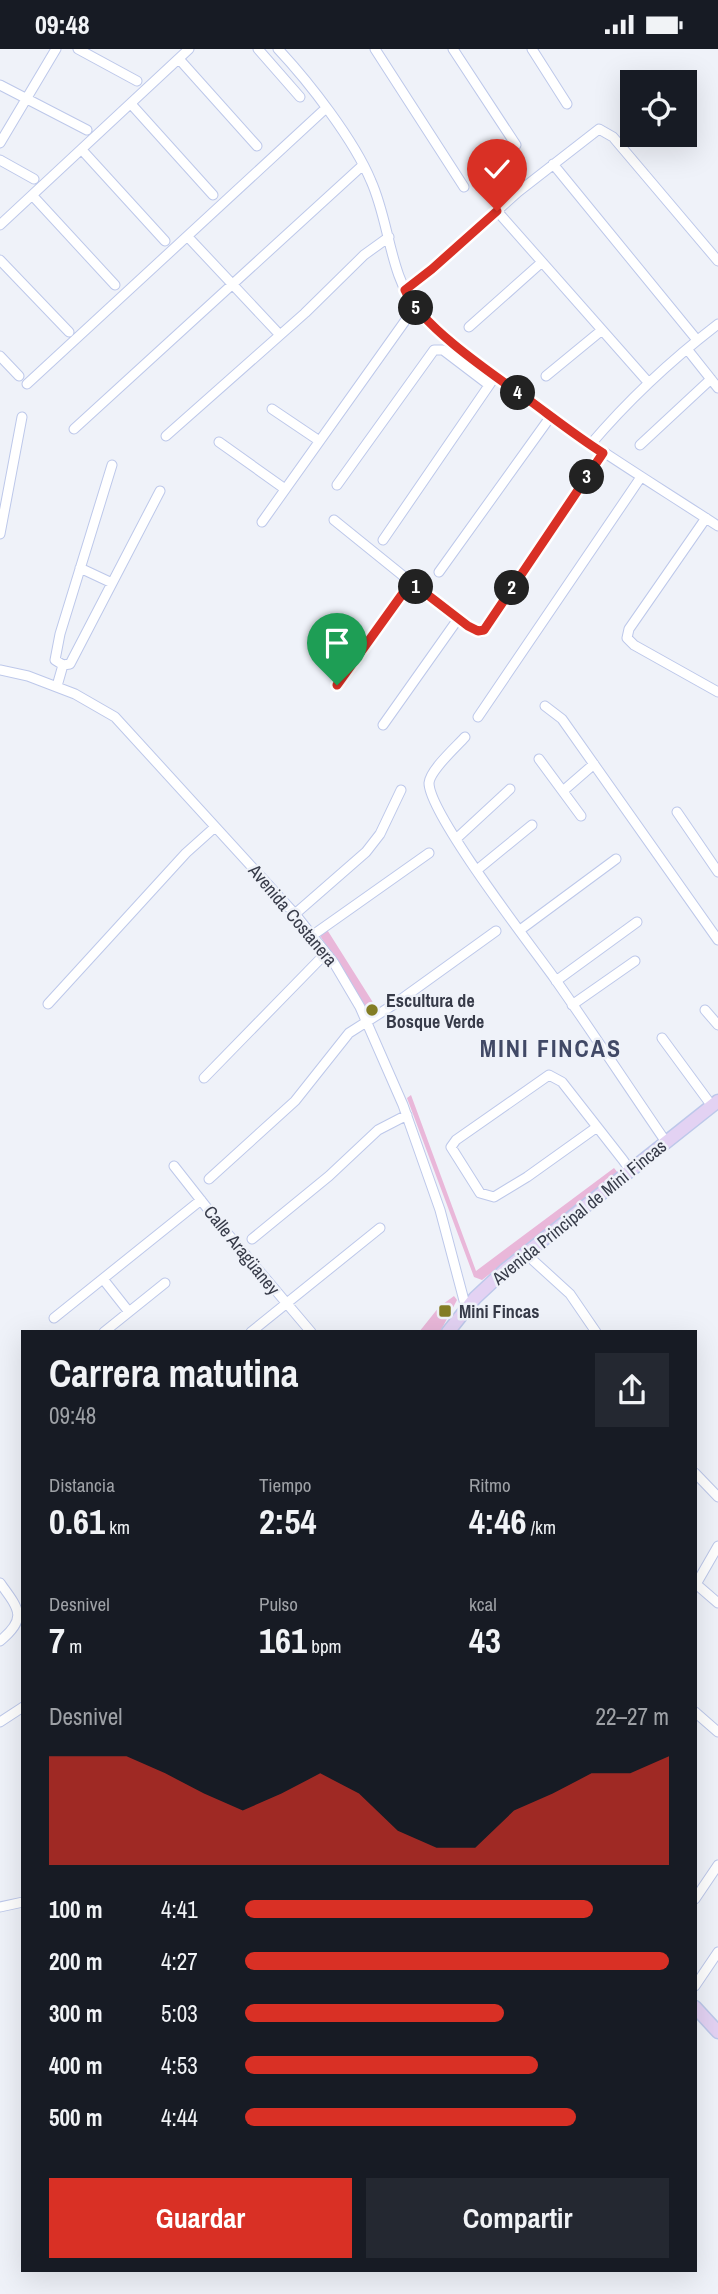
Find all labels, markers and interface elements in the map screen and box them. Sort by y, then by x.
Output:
text: 09:48 [35,7,90,42]
map controls [620,70,697,147]
button: locate [620,70,697,147]
pin [467,139,527,211]
icon: check [478,150,516,188]
pin: 5 [398,291,434,325]
text: 5 [411,294,420,320]
pin: 4 [500,375,536,411]
text: 4 [513,379,522,405]
pin: 3 [570,459,604,495]
text: 3 [582,463,591,489]
pin: 1 [398,569,434,605]
pin: 2 [494,571,530,605]
text: 1 [411,573,420,599]
text: 2 [507,574,516,600]
pin [307,613,367,685]
icon: arrive [318,624,356,662]
street label: Avenida Costanera [242,858,343,971]
place label: Escultura de Bosque Verde [386,988,484,1034]
marker: Escultura de Bosque Verde [364,1002,380,1018]
district label: MINI FINCAS [480,1032,622,1064]
street label: Avenida Principal de Mini Fincas [486,1134,672,1291]
street label: Calle Aragüaney [198,1200,286,1300]
place label: Mini Fincas [459,1299,539,1324]
marker: Mini Fincas [437,1303,453,1319]
text: Carrera matutina [49,1348,298,1399]
button: share [595,1353,669,1427]
text: 09:48 [49,1400,96,1431]
text: Distancia [49,1472,115,1498]
text: Tiempo [259,1472,311,1498]
text: Ritmo [469,1472,511,1498]
text: 0.61 [49,1498,105,1545]
text: 2:54 [259,1498,316,1545]
text: 4:46 [469,1498,526,1545]
text: km [105,1514,130,1540]
text: /km [526,1514,556,1540]
text: Desnivel [49,1591,110,1617]
text: Pulso [259,1591,298,1617]
text: kcal [469,1591,497,1617]
text: 7 [49,1617,65,1664]
text: 161 [259,1617,307,1664]
text: 43 [469,1617,501,1664]
text: m [65,1633,82,1659]
text: bpm [307,1633,342,1659]
text: Desnivel [49,1701,122,1732]
text: 22–27 m [596,1701,669,1732]
text: 100 m [49,1894,102,1925]
text: 4:41 [161,1894,198,1925]
text: 200 m [49,1946,102,1977]
text: 4:27 [161,1946,198,1977]
text: 300 m [49,1998,102,2029]
text: 5:03 [161,1998,198,2029]
text: 400 m [49,2050,102,2081]
text: 4:53 [161,2050,198,2081]
text: 500 m [49,2102,102,2133]
text: 4:44 [161,2102,198,2133]
button: Guardar [49,2178,352,2258]
button: Compartir [366,2178,669,2258]

